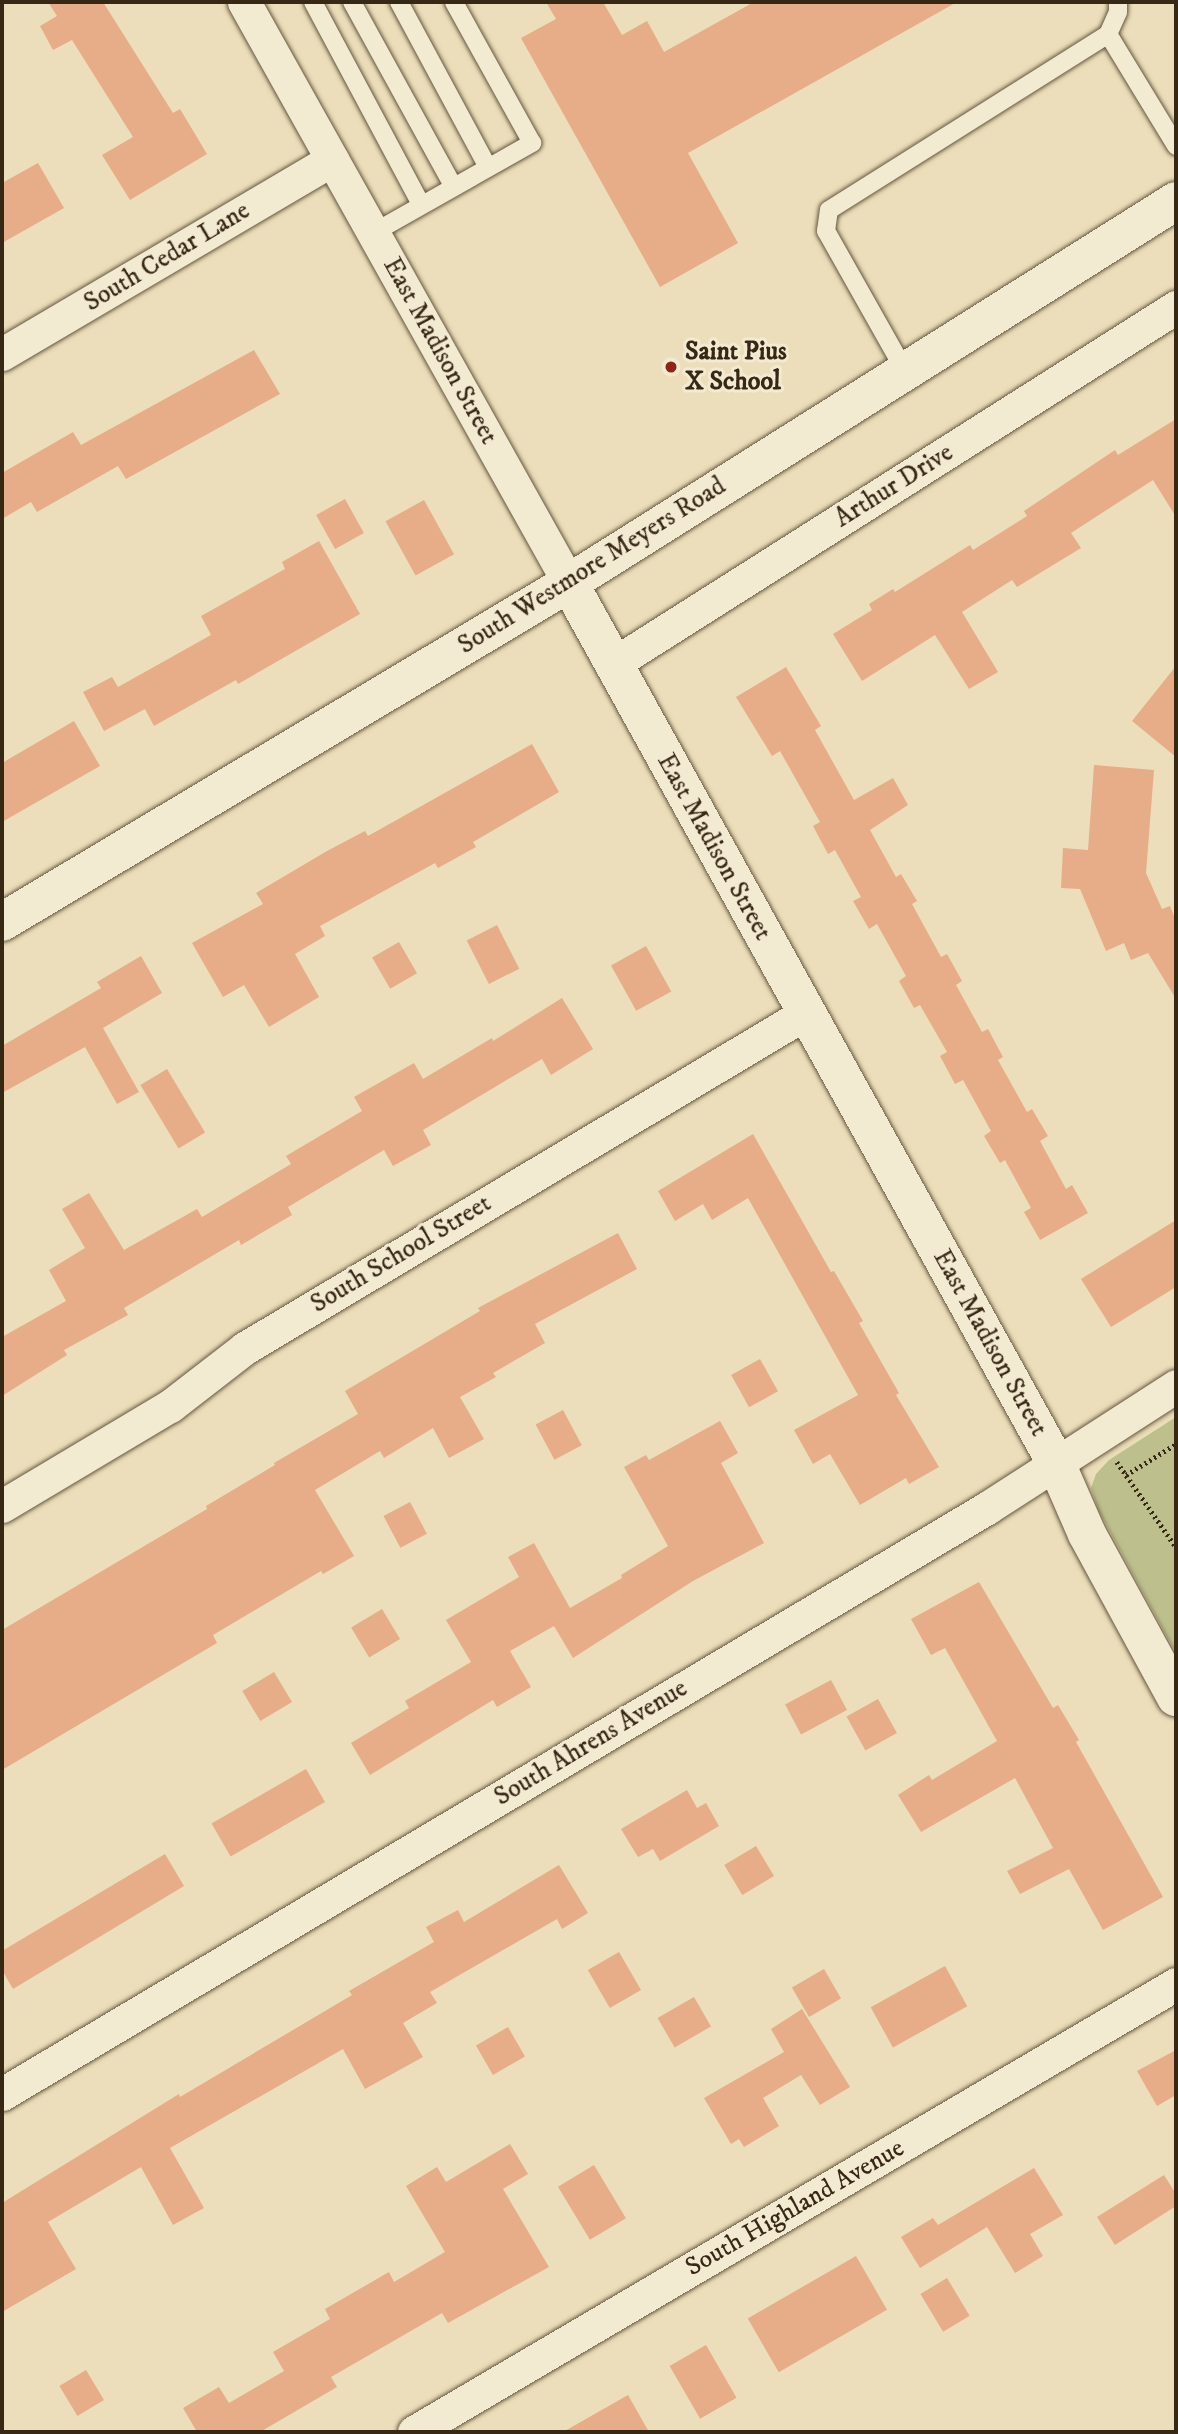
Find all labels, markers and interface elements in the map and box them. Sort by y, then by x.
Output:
street label: South Cedar Lane [79,195,255,319]
street label: East Madison Street [376,252,504,450]
place label: Saint Pius X School [685,336,787,398]
marker: Saint Pius X School [663,359,679,375]
street label: Arthur Drive [829,437,959,535]
street label: South Westmore Meyers Road [452,471,732,661]
street label: East Madison Street [650,748,778,946]
street label: South School Street [305,1188,497,1320]
street label: East Madison Street [926,1244,1054,1442]
street label: South Ahrens Avenue [489,1673,693,1813]
street label: South Highland Avenue [680,2133,910,2283]

